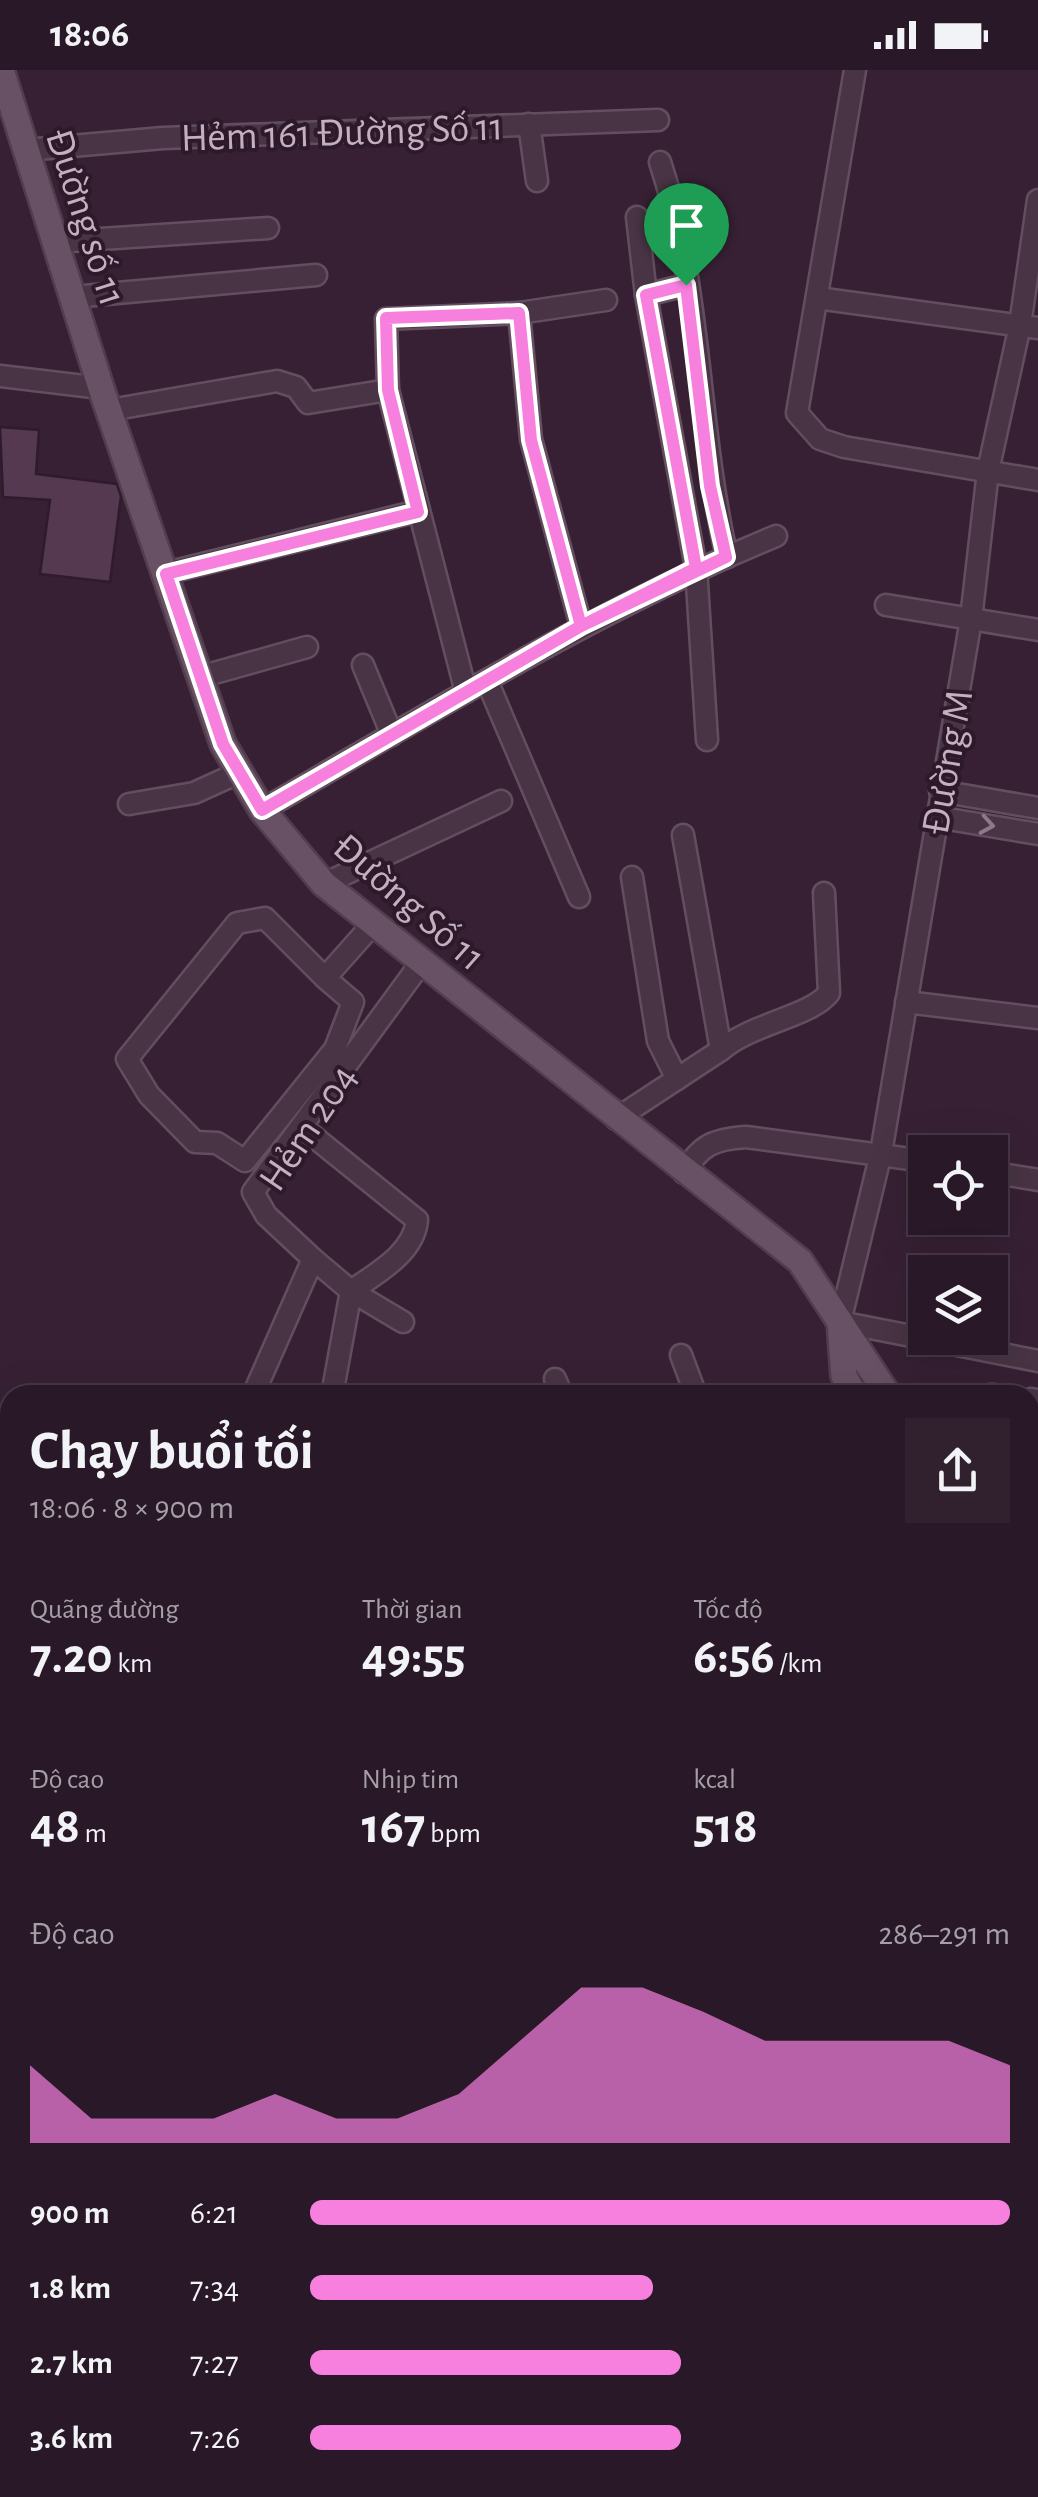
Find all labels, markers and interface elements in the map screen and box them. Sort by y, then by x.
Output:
text: 18:06 [50,16,129,54]
street label: Hẻm 161 Đường Số 11 [180,107,504,159]
street label: Đường số 11 [38,124,132,311]
pin [644,183,729,286]
icon: arrive [659,198,714,253]
street label: Đường M [916,687,980,838]
one-way arrow [979,814,995,835]
street label: Đường Số 11 [325,826,492,979]
street label: Hẻm 204 [252,1058,365,1198]
map controls [908,1135,1008,1355]
button: locate [908,1135,1008,1235]
button: layers [908,1255,1008,1355]
button: share [905,1418,1010,1523]
text: Chạy buổi tối [30,1424,314,1479]
text: 18:06 · 8 × 900 m [30,1492,234,1524]
text: Quãng đường [30,1596,179,1624]
text: Thời gian [362,1596,462,1624]
text: Tốc độ [693,1596,763,1624]
text: 7.20 [30,1632,113,1682]
text: 49:55 [362,1632,466,1682]
text: 6:56 [693,1632,775,1682]
text: km [113,1650,152,1678]
text: /km [775,1650,823,1678]
text: Độ cao [30,1766,104,1794]
text: Nhịp tim [362,1766,459,1794]
text: kcal [693,1766,736,1794]
text: 48 [30,1802,80,1852]
text: 167 [362,1802,425,1852]
text: 518 [693,1802,758,1852]
text: m [80,1820,107,1848]
text: bpm [425,1820,481,1848]
text: Độ cao [30,1918,115,1950]
text: 286–291 m [879,1918,1010,1950]
text: 900 m [30,2197,109,2229]
text: 6:21 [190,2197,238,2229]
text: 1.8 km [30,2272,111,2304]
text: 7:34 [190,2272,239,2304]
text: 2.7 km [30,2347,113,2379]
text: 7:27 [190,2347,239,2379]
text: 3.6 km [30,2422,113,2454]
text: 7:26 [190,2422,240,2454]

